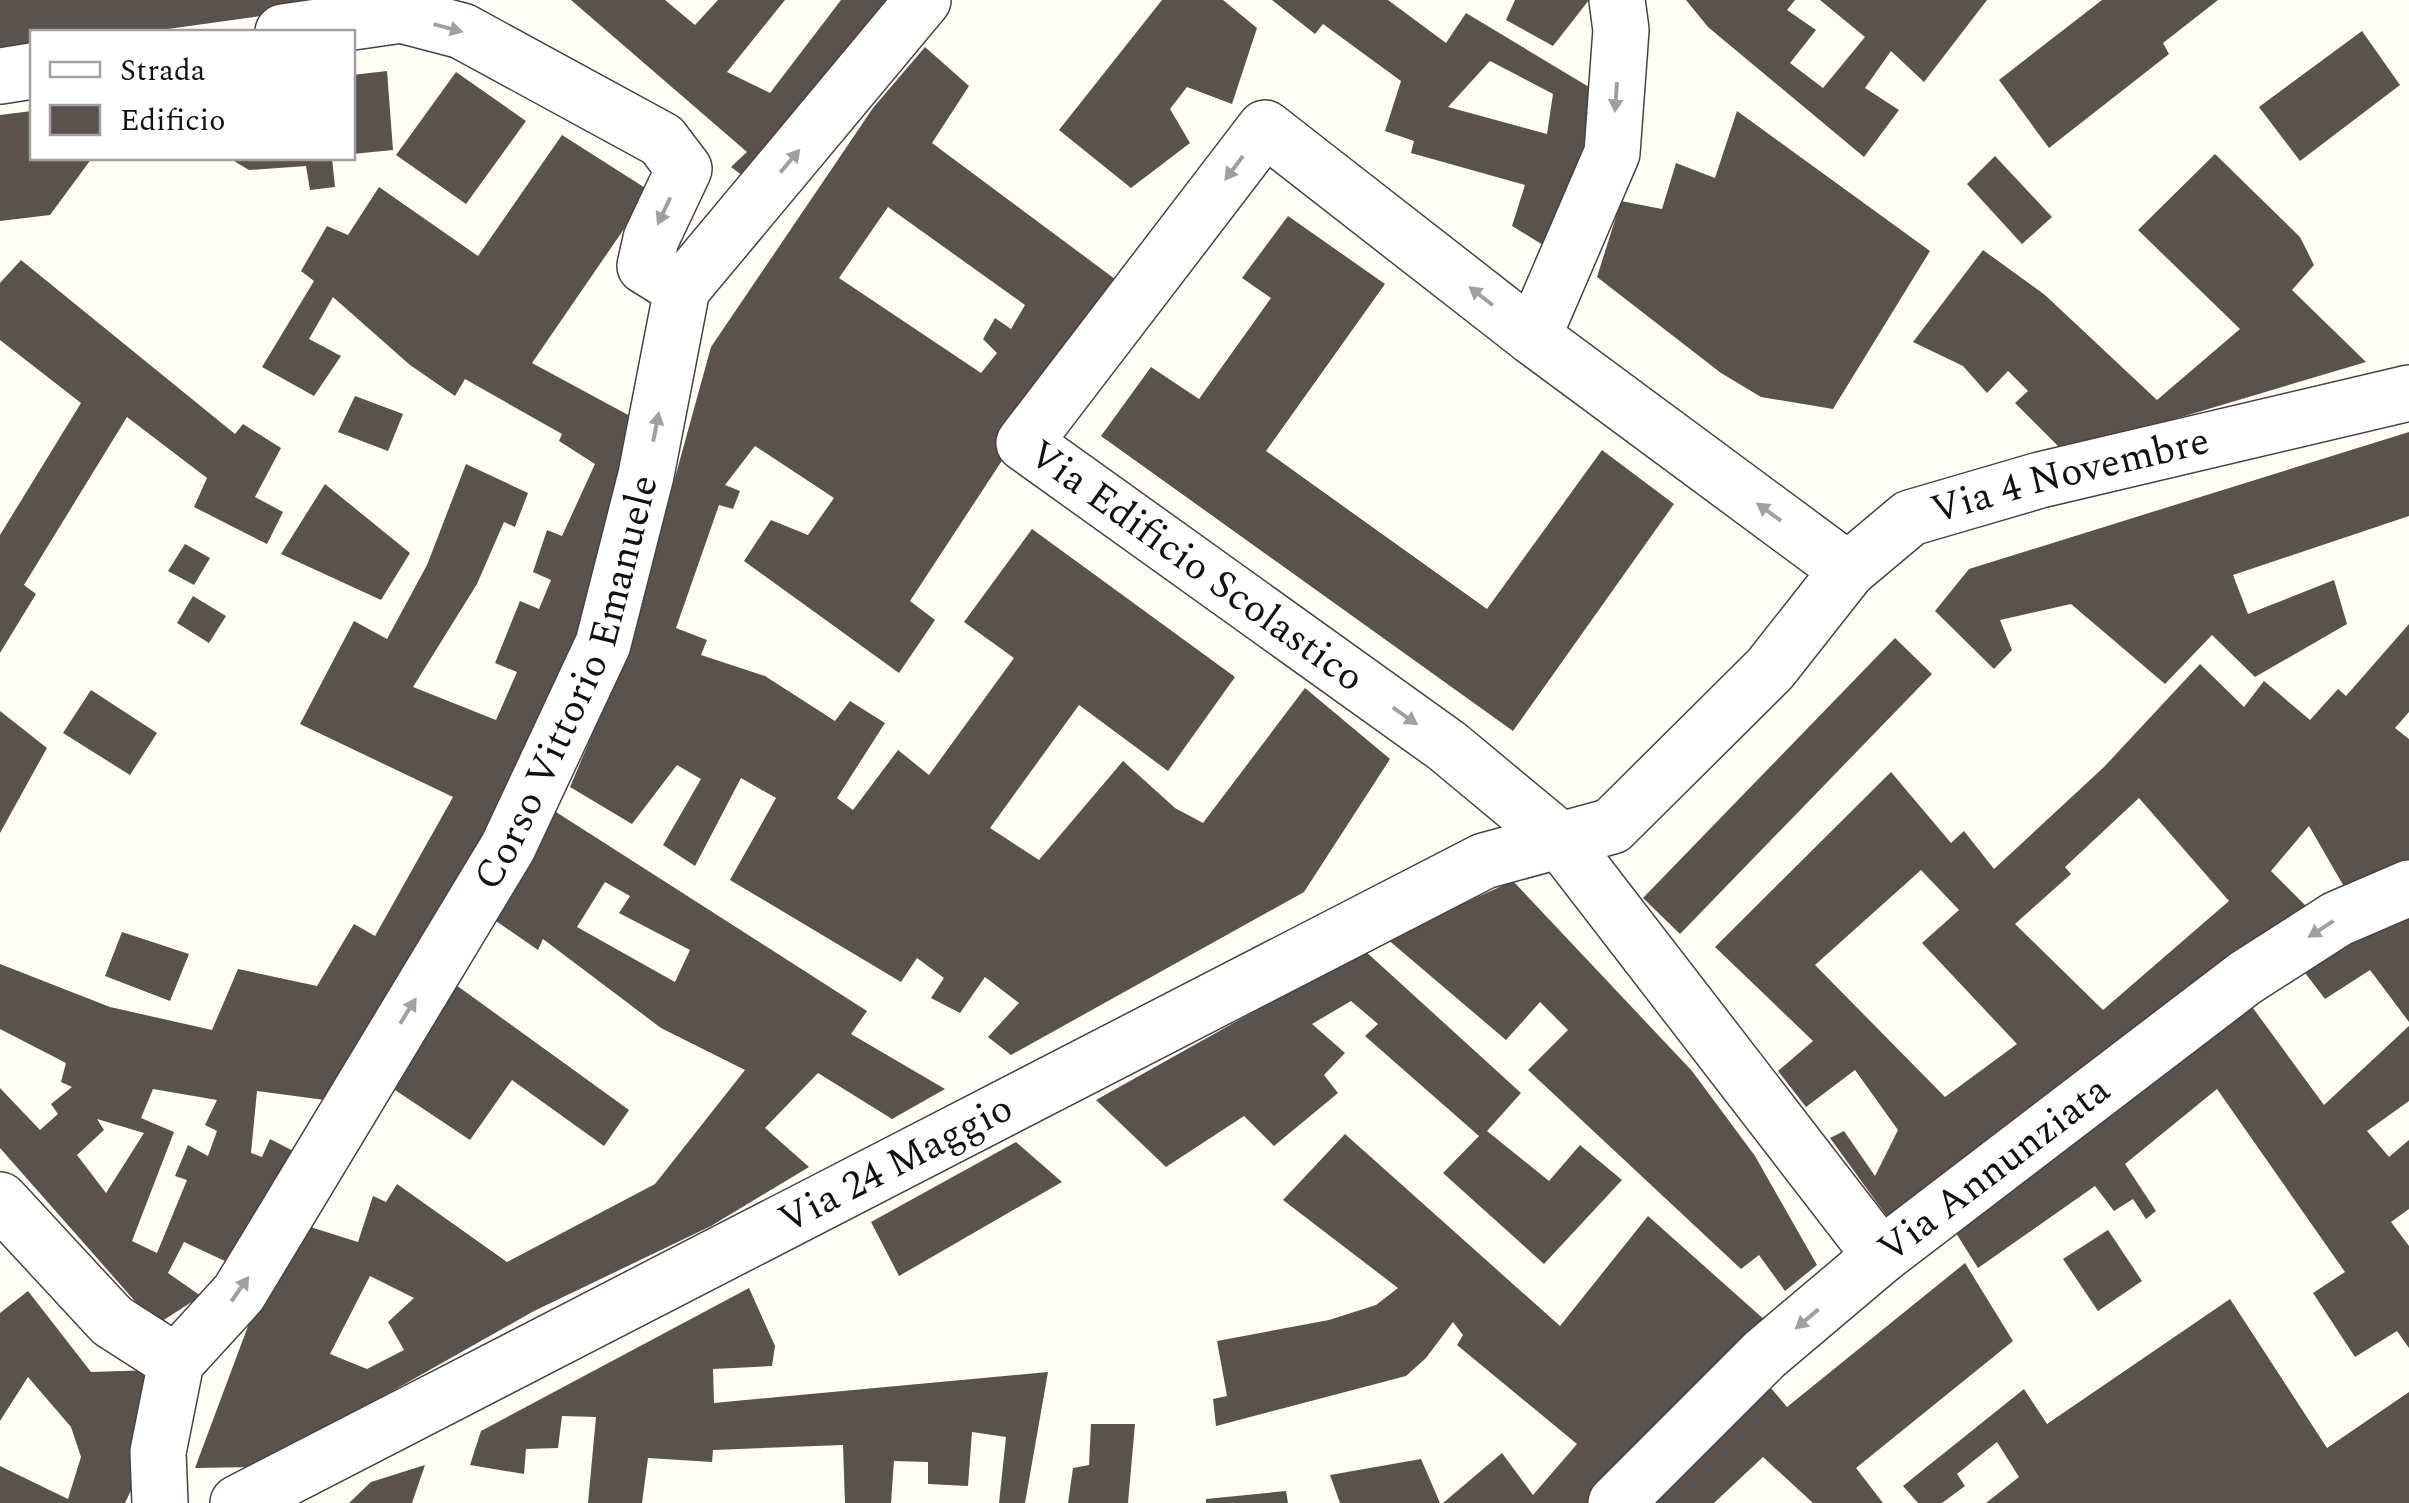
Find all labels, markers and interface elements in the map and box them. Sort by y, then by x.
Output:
one-way arrow [433,20,464,36]
legend [30,30,355,160]
text: Strada [120,48,206,94]
one-way arrow [1608,81,1624,113]
text: Edificio [120,98,225,144]
one-way arrow [779,149,801,174]
one-way arrow [1224,156,1245,181]
one-way arrow [656,197,673,226]
one-way arrow [1468,286,1494,307]
one-way arrow [648,411,664,442]
street label: Via 4 Novembre [1924,411,2216,541]
street label: Via Edificio Scolastico [1015,425,1377,708]
street label: Corso Vittorio Emanuele [458,468,675,902]
one-way arrow [1756,502,1782,522]
one-way arrow [1392,706,1419,725]
one-way arrow [2307,920,2335,938]
one-way arrow [399,997,416,1025]
street label: Via Annunziata [1865,1060,2124,1278]
street label: Via 24 Maggio [768,1078,1024,1250]
one-way arrow [230,1276,249,1302]
one-way arrow [1794,1307,1819,1329]

